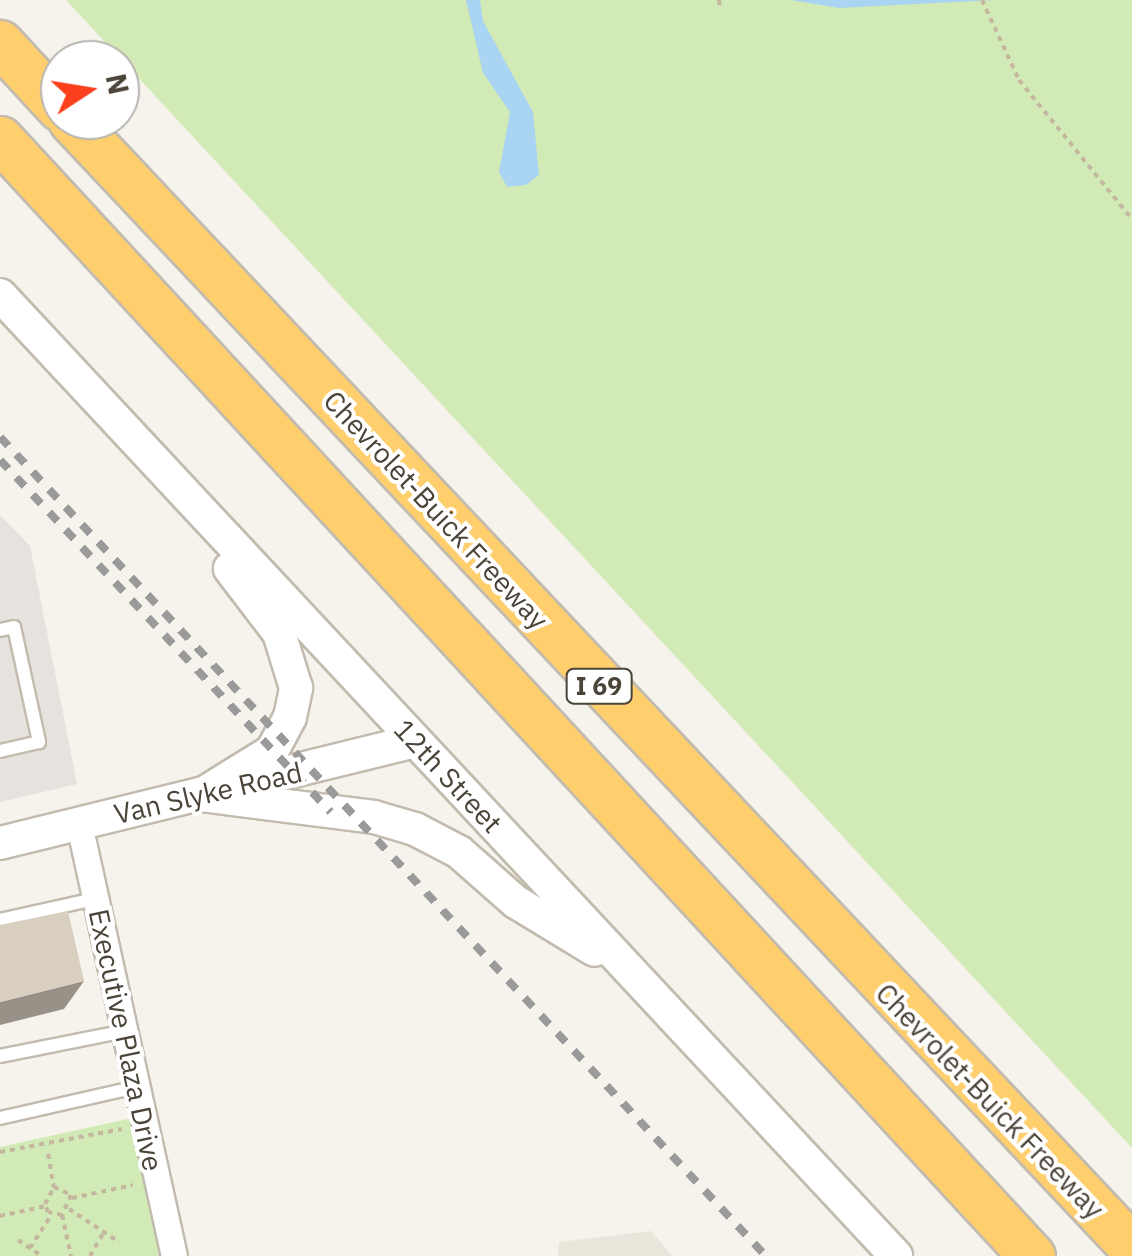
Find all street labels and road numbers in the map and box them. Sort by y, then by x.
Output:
street label: Chevrolet-Buick Freeway [317,384,555,636]
road number: I 69 [564,666,634,706]
street label: 12th Street [387,712,509,840]
street label: Van Slyke Road [111,755,305,831]
street label: Executive Plaza Drive [82,906,170,1174]
street label: Chevrolet-Buick Freeway [869,976,1111,1226]

